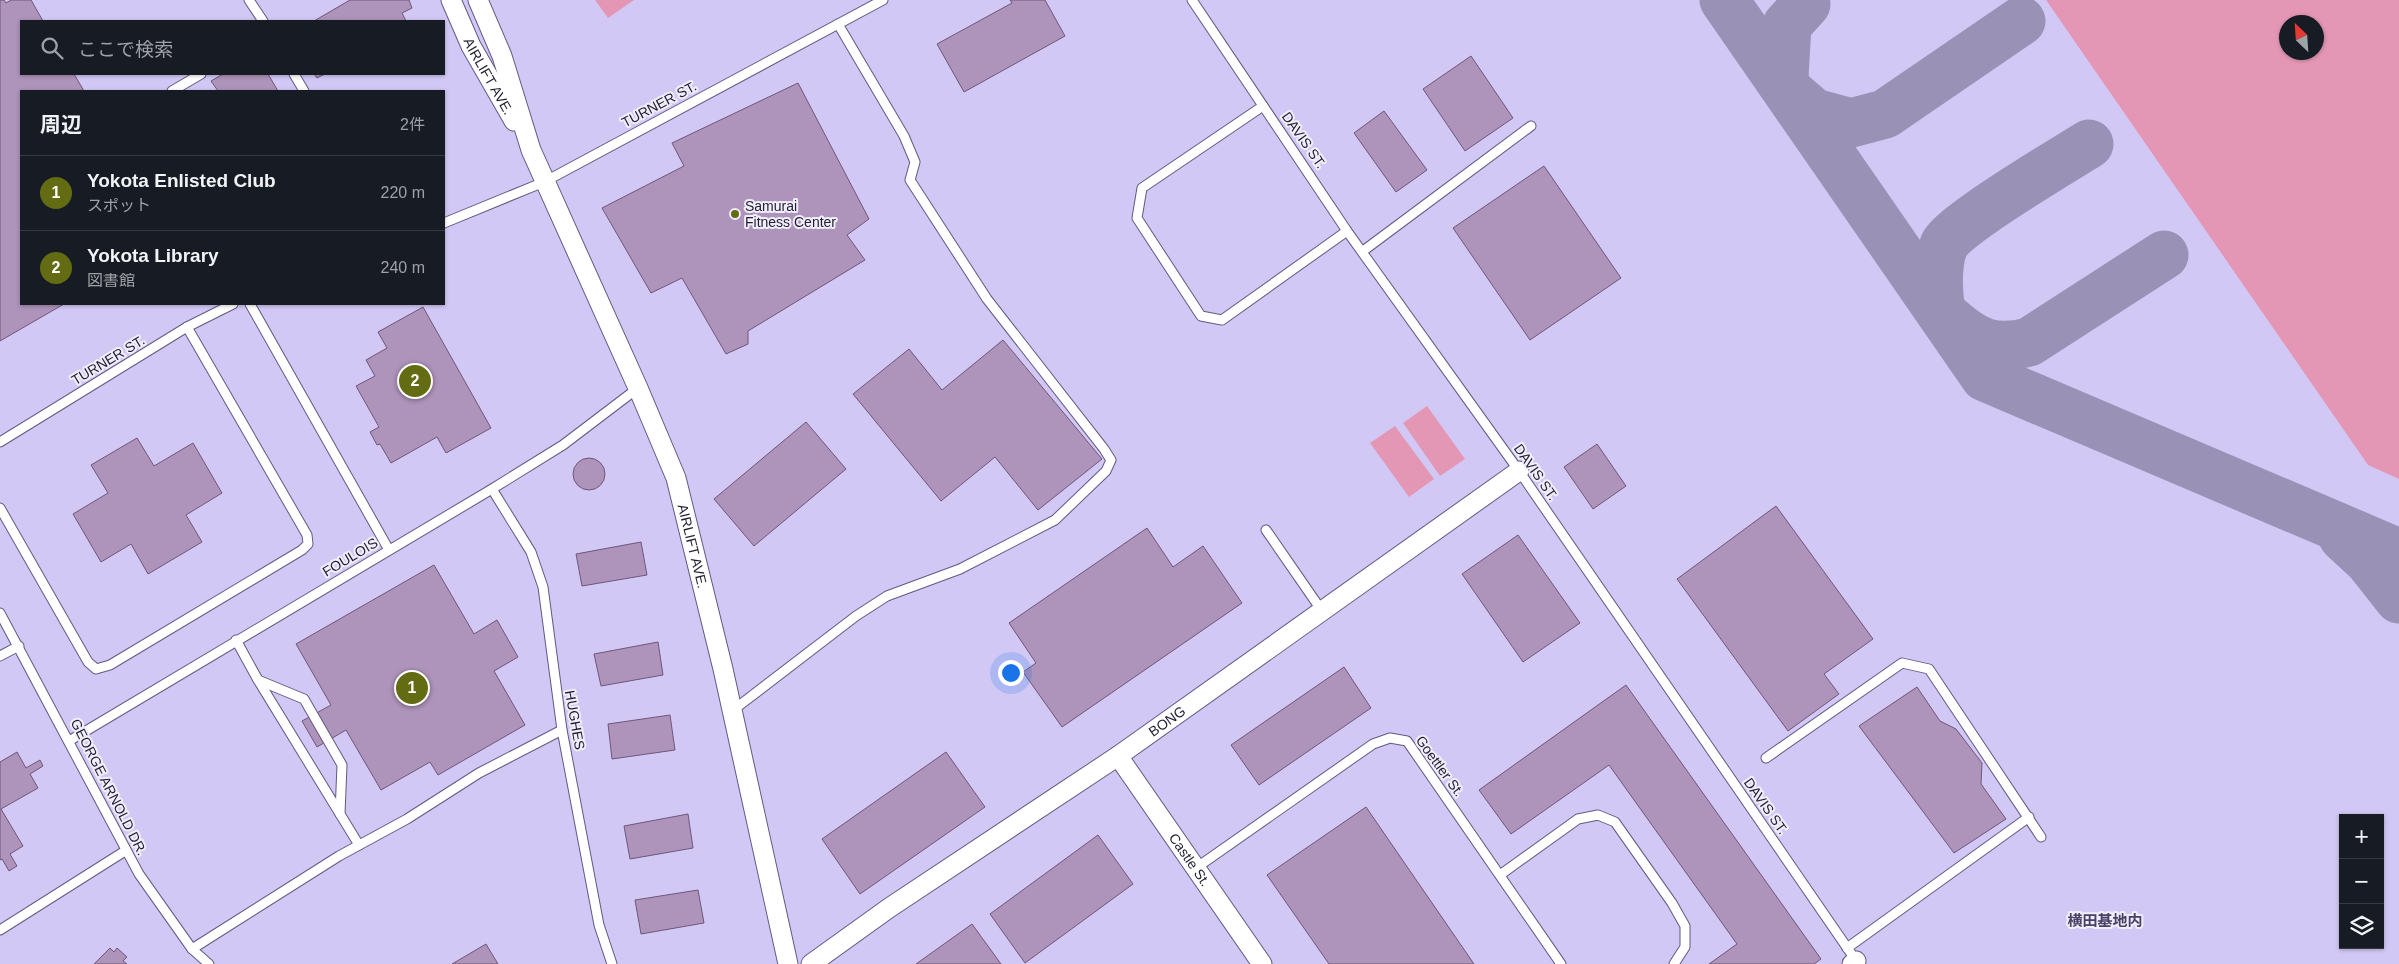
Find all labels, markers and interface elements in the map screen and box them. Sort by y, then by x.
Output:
north arrow [2279,15,2324,60]
search box [20,20,445,75]
icon: search [38,34,66,62]
street label: AIRLIFT AVE. [460,35,517,117]
text: ここで検索 [78,39,173,60]
street label: TURNER ST. [619,78,699,130]
street label: DAVIS ST. [1279,109,1329,171]
text: 周辺 [40,113,82,136]
text: 2件 [400,116,425,133]
text: Yokota Enlisted Club [87,170,276,191]
text: 1 [52,184,60,201]
text: 220 m [381,184,425,201]
text: スポット [87,197,151,214]
place label: Samurai Fitness Center [745,198,836,230]
marker: Samurai Fitness Center [729,208,741,220]
text: Yokota Library [87,245,219,266]
text: 2 [52,259,60,276]
text: 240 m [381,259,425,276]
text: 図書館 [87,272,135,289]
street label: TURNER ST. [69,332,147,388]
pin: 2 [399,362,431,400]
street label: DAVIS ST. [1511,441,1561,503]
street label: AIRLIFT AVE. [675,502,711,590]
street label: FOULOIS [320,534,380,580]
your location [998,660,1024,686]
pin: 1 [396,669,428,707]
street label: HUGHES [562,689,588,751]
street label: BONG [1146,703,1188,740]
street label: GEORGE ARNOLD DR. [68,716,150,858]
street label: Goettler St. [1413,733,1467,799]
street label: DAVIS ST. [1741,775,1791,837]
map controls [2339,814,2384,949]
button: + [2339,814,2384,859]
street label: Castle St. [1166,830,1214,889]
button: − [2339,859,2384,904]
button: layers [2339,904,2384,949]
district label: 横田基地内 [2067,912,2143,929]

